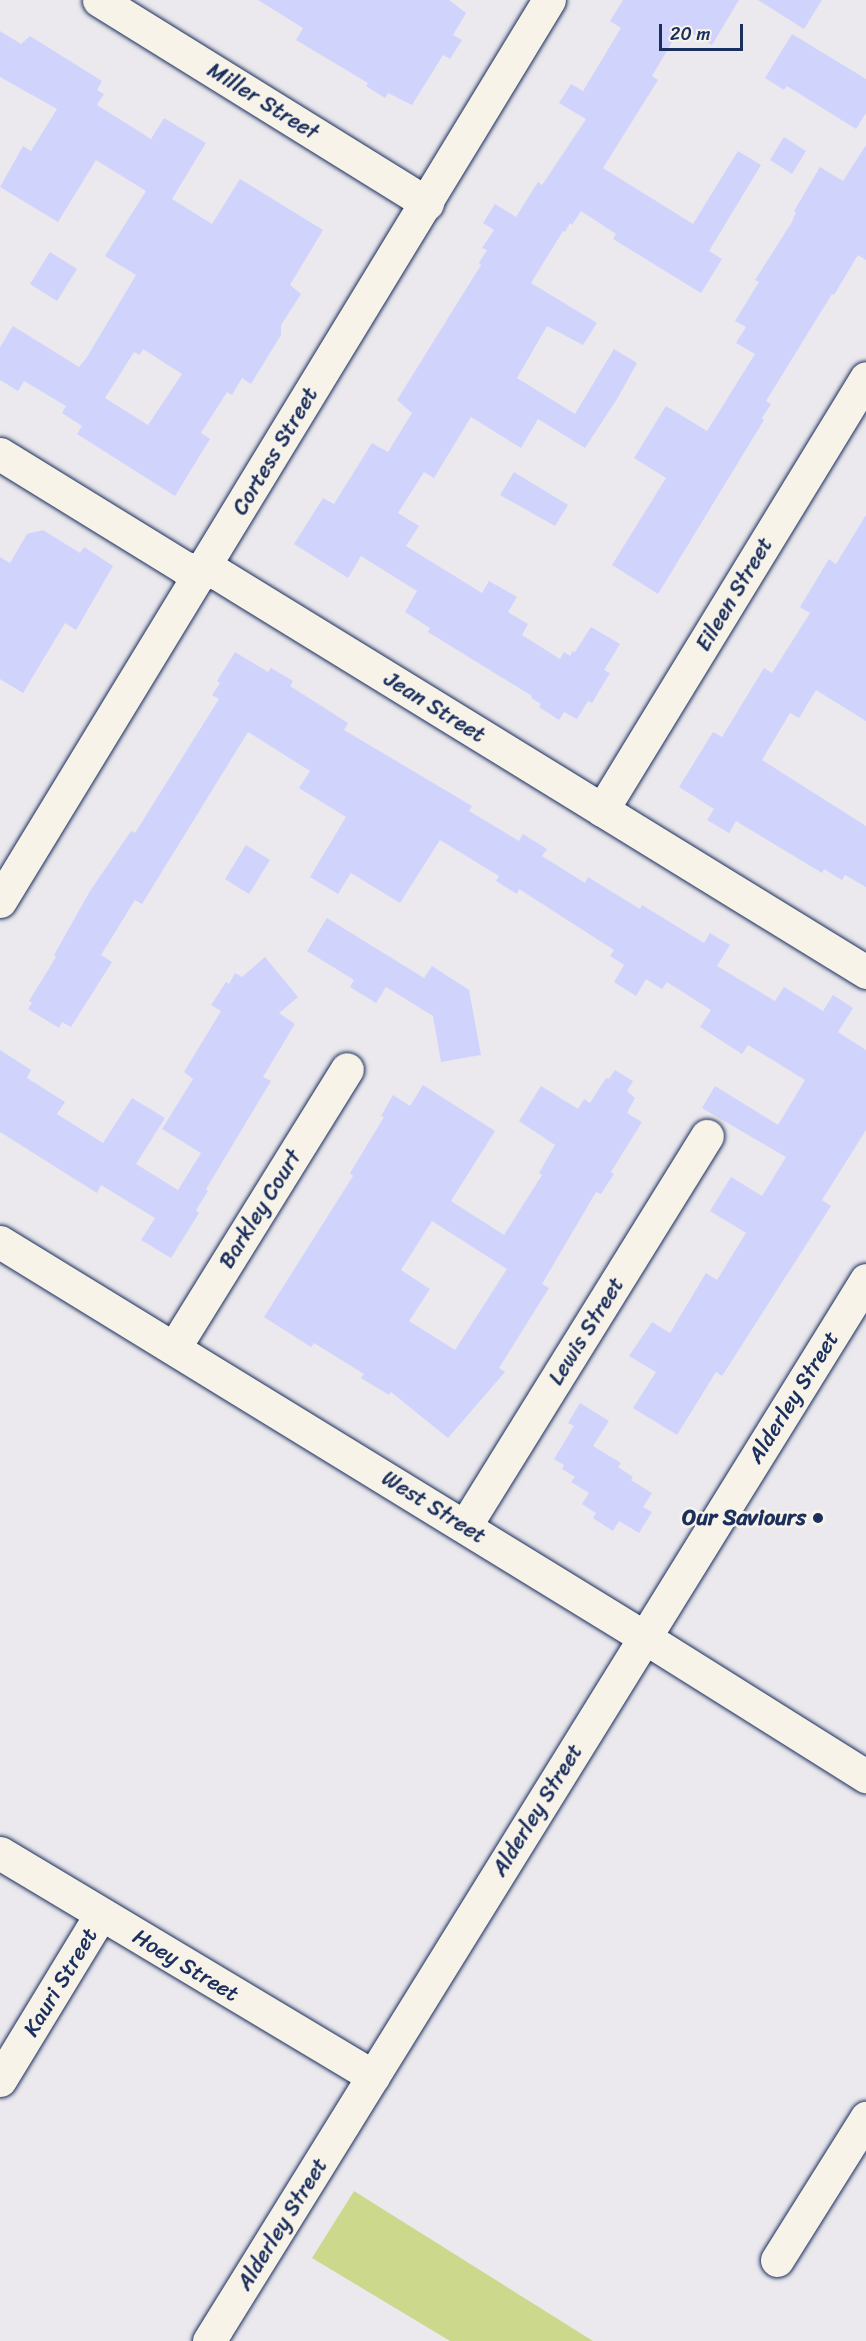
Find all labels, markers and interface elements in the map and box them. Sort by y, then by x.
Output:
scale bar [662,12,746,50]
text: 20 m [670,18,710,50]
street label: Miller Street [202,56,324,146]
street label: Cortess Street [227,383,323,519]
street label: Eileen Street [690,532,778,656]
street label: Jean Street [380,666,490,748]
street label: Barkley Court [213,1144,307,1274]
street label: Lewis Street [542,1272,630,1390]
street label: Alderley Street [742,1326,844,1468]
street label: West Street [377,1465,491,1549]
place label: Our Saviours [683,1505,806,1531]
marker: Our Saviours [811,1511,825,1525]
street label: Alderley Street [486,1739,588,1881]
street label: Kauri Street [18,1923,102,2041]
street label: Hoey Street [128,1923,244,2007]
street label: Alderley Street [231,2153,333,2295]

